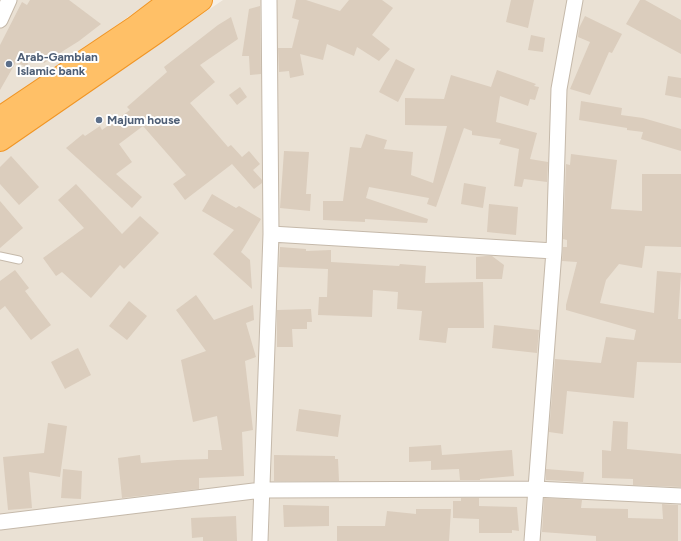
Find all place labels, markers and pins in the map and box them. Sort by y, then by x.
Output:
place label: Arab-Gambian Islamic bank [17,50,98,78]
marker: Arab-Gambian Islamic bank [4,59,14,69]
place label: Majum house [107,113,180,127]
marker: Majum house [94,115,104,125]

